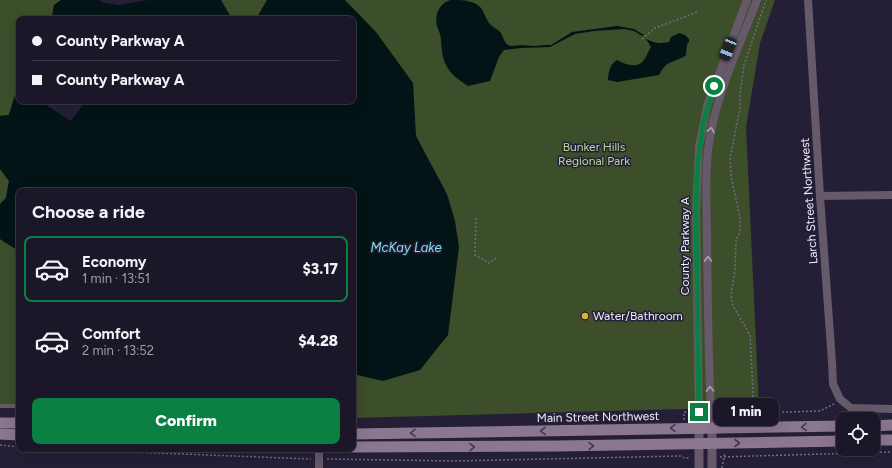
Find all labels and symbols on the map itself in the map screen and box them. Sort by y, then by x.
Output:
car [718,36,738,62]
route start [705,77,723,95]
one-way arrow [707,126,715,133]
street label: Larch Street Northwest [798,137,820,265]
park label: Bunker Hills Regional Park [558,140,630,168]
street label: County Parkway A [678,197,692,295]
water label: McKay Lake [370,240,442,255]
one-way arrow [704,256,712,262]
place label: Water/Bathroom [593,309,683,323]
marker: Water/Bathroom [580,311,590,321]
one-way arrow [706,386,714,392]
callout: 1 min [713,398,779,426]
route end [690,403,708,421]
street label: Main Street Northwest [537,409,660,425]
one-way arrow [801,423,807,431]
one-way arrow [670,424,676,433]
one-way arrow [540,427,546,435]
one-way arrow [410,429,416,437]
one-way arrow [734,439,740,447]
one-way arrow [588,441,594,450]
one-way arrow [469,443,475,451]

